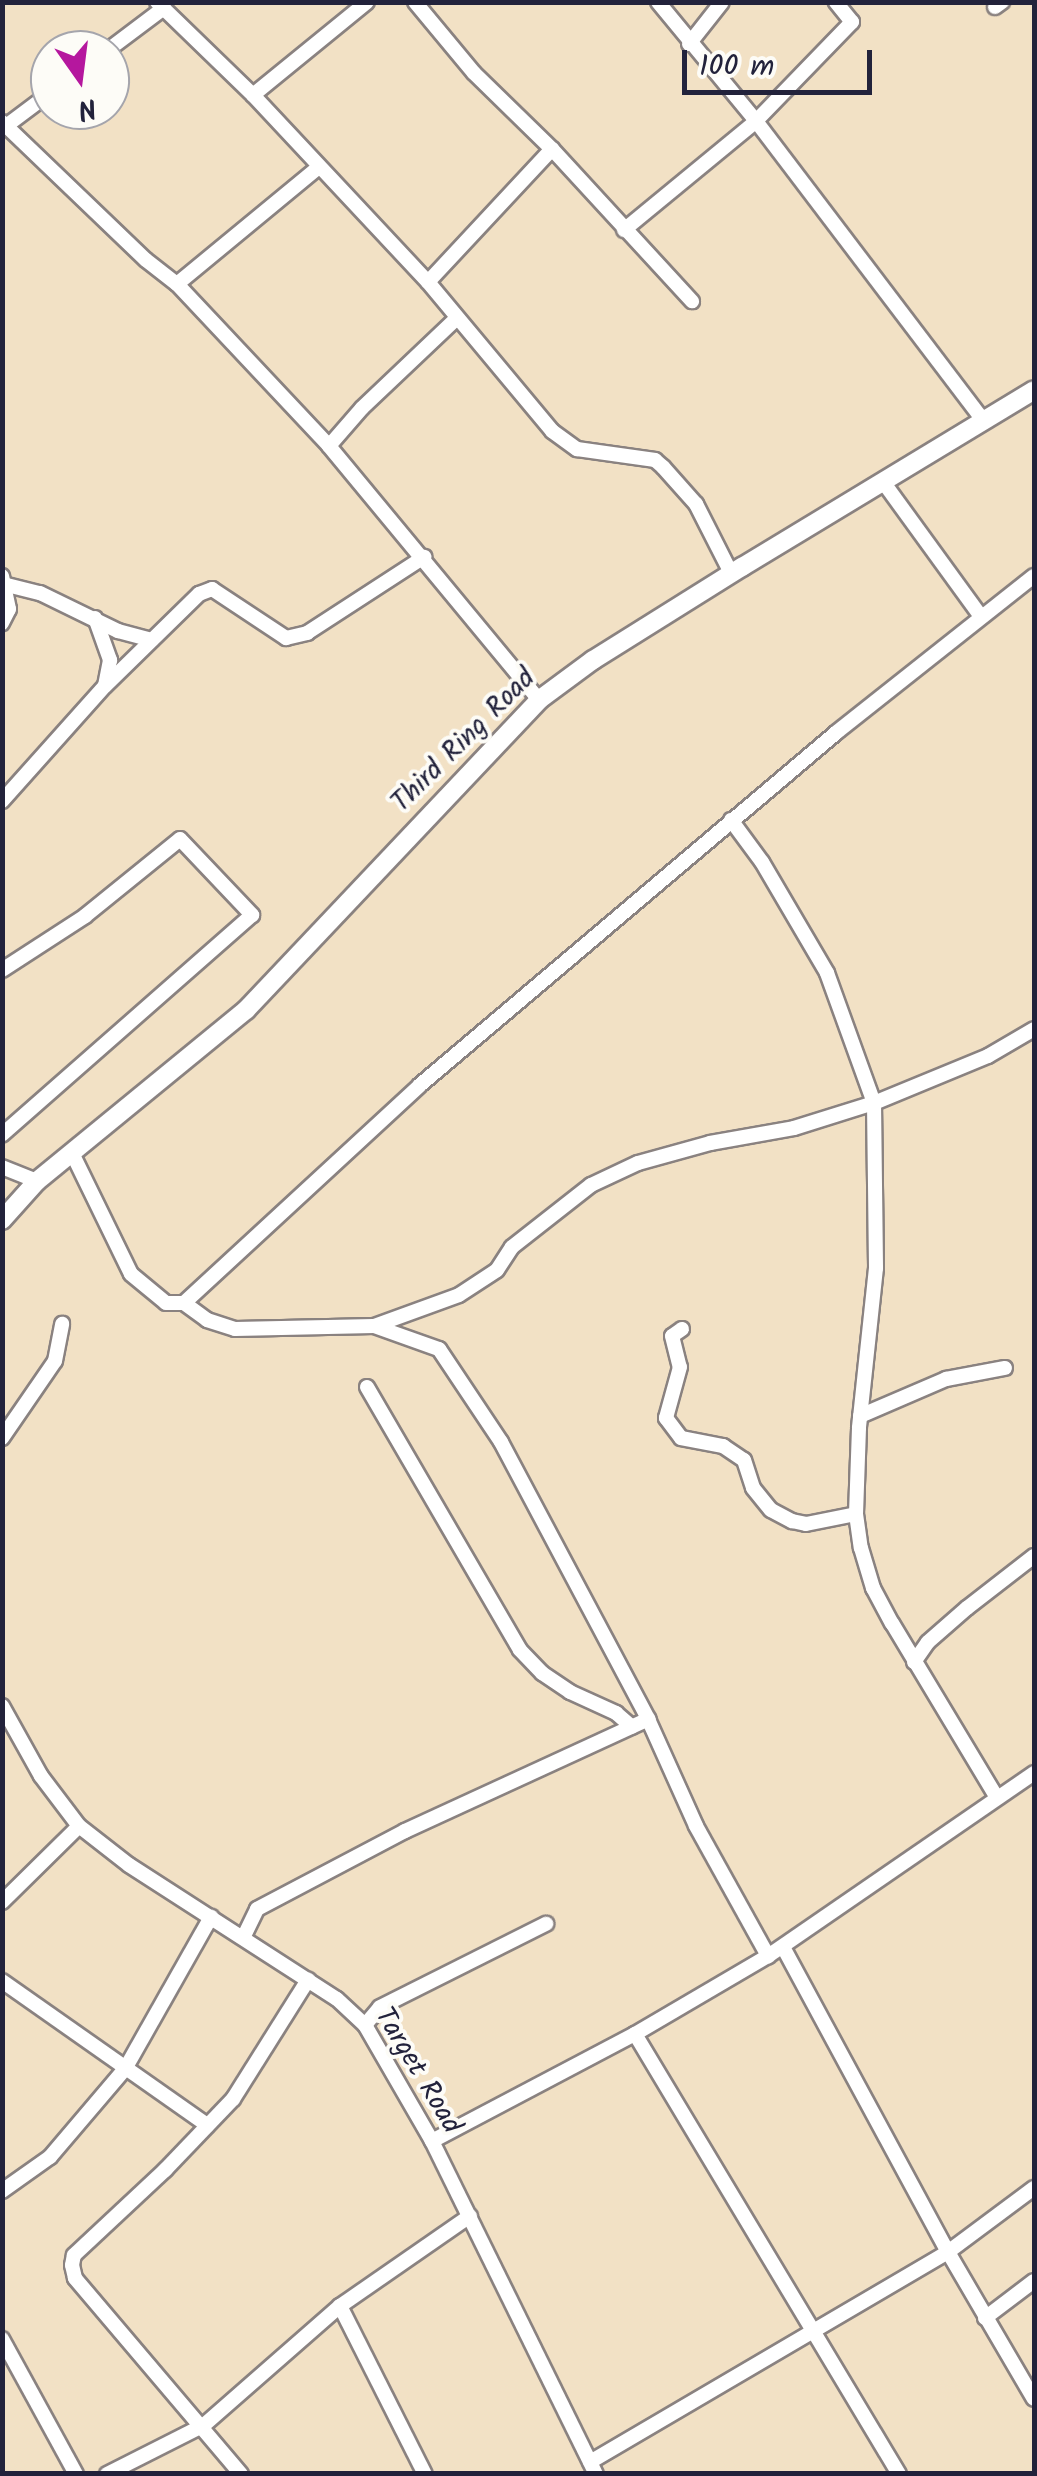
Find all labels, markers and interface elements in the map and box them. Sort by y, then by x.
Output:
north arrow [30,30,130,130]
scale bar [687,30,877,92]
text: 100 m [699,43,774,91]
text: N [73,84,101,132]
street label: Third Ring Road [385,662,543,820]
street label: Target Road [366,2002,468,2140]

